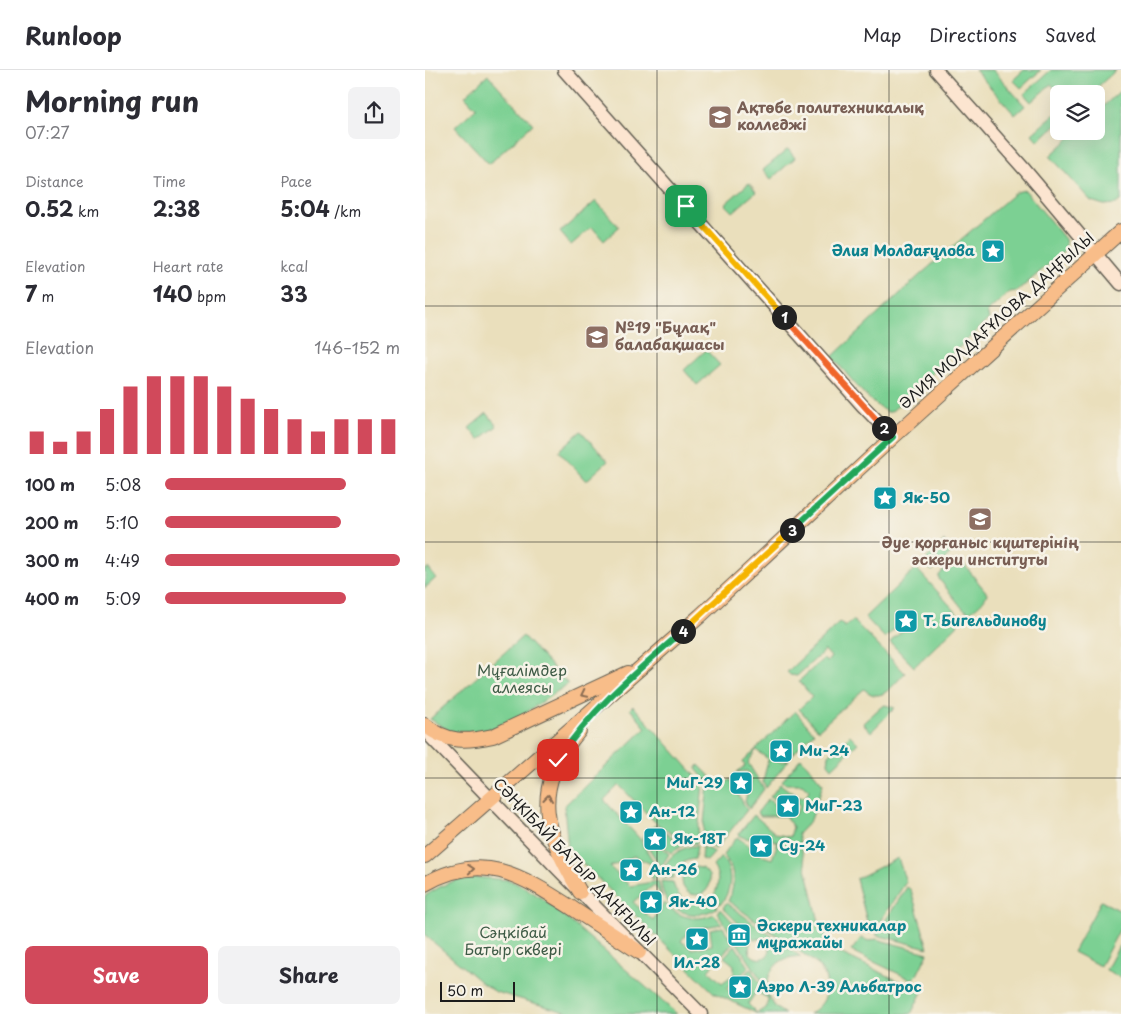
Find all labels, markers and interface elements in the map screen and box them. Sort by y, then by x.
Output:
text: Runloop [25,17,122,53]
text: Map [863,21,901,48]
text: Directions [929,21,1017,48]
text: Saved [1045,21,1096,48]
text: Morning run [25,79,199,122]
map controls [1050,85,1105,140]
button: layers [1050,85,1105,140]
button: share [348,87,400,139]
place label: Ақтөбе политехникалық колледжі [737,95,924,135]
school or university icon: Ақтөбе политехникалық колледжі [707,104,733,130]
text: 07:27 [25,120,70,144]
text: Distance [25,171,84,192]
text: Time [153,171,186,192]
text: Pace [280,171,312,192]
pin [665,185,707,227]
text: 0.52 [25,192,74,224]
text: 2:38 [153,192,200,224]
text: 5:04 [280,192,330,224]
icon: arrive [672,192,700,220]
text: km [74,201,99,222]
text: /km [330,201,361,222]
street label: ӘЛИЯ МОЛДАҒҰЛОВА ДАҢҒЫЛЫ [893,226,1099,414]
place label: Әлия Молдағұлова [832,238,975,261]
place icon: Әлия Молдағұлова [980,238,1006,264]
text: Elevation [25,256,85,277]
text: Heart rate [153,256,223,277]
text: kcal [280,256,308,277]
text: 7 [25,277,37,309]
text: 140 [153,277,193,309]
text: 33 [280,277,308,309]
text: m [37,286,54,307]
text: bpm [193,286,226,307]
pin: 1 [771,304,797,330]
text: 1 [781,307,788,328]
place label: №19 "Бұлақ" балабақшасы [615,315,724,355]
school or university icon: №19 "Бұлақ" балабақшасы [584,324,610,350]
text: Elevation [25,335,94,359]
text: 146–152 m [314,335,400,359]
pin: 2 [871,416,897,440]
text: 2 [880,418,889,439]
text: 100 m [25,472,75,496]
text: 5:08 [105,472,142,496]
place icon: Як-50 [872,485,898,511]
place label: Як-50 [902,485,950,508]
school or university icon: Әуе қорғаныс күштерінің әскери институты [967,506,993,532]
text: 200 m [25,510,79,534]
text: 5:10 [105,510,139,534]
pin: 3 [779,518,805,542]
text: 3 [788,520,797,541]
place label: Әуе қорғаныс күштерінің әскери институты [881,530,1079,570]
text: 300 m [25,548,79,572]
text: 4:49 [105,548,140,572]
text: 400 m [25,586,79,610]
text: 5:09 [105,586,141,610]
place icon: Т. Бигельдинову [893,608,919,634]
place label: Т. Бигельдинову [923,608,1046,631]
pin: 4 [671,618,695,644]
text: 4 [679,621,688,642]
park label: Мұғалімдер аллеясы [477,658,567,698]
one-way arrow [581,688,590,698]
place icon: Ми-24 [768,738,794,764]
place label: Ми-24 [799,738,849,761]
pin [537,739,579,781]
icon: check [544,746,572,774]
place label: МиГ-29 [666,770,723,793]
place icon: МиГ-29 [728,770,754,796]
street label: СӘҢКІБАЙ БАТЫР ДАҢҒЫЛЫ [488,772,662,950]
place icon: МиГ-23 [775,793,801,819]
place label: МиГ-23 [805,793,863,816]
one-way arrow [542,794,553,802]
place icon: Ан-12 [618,799,644,825]
place label: Ан-12 [649,799,696,822]
place icon: Як-18Т [642,826,668,852]
place label: Як-18Т [672,826,727,849]
place icon: Су-24 [748,833,774,859]
place label: Су-24 [779,833,825,856]
place icon: Ан-26 [618,857,644,883]
place label: Ан-26 [649,857,698,880]
one-way arrow [467,863,475,874]
place icon: Як-40 [638,889,664,915]
place label: Як-40 [668,889,717,912]
place label: Әскери техникалар мұражайы [757,913,906,953]
park label: Сәңкібай Батыр сквері [464,920,562,960]
museum icon: Әскери техникалар мұражайы [726,922,752,948]
place icon: Ил-28 [684,926,710,952]
button: Save [25,946,208,1004]
button: Share [218,946,400,1004]
place label: Ил-28 [674,950,720,973]
place icon: Аэро Л-39 Альбатрос [727,974,753,1000]
place label: Аэро Л-39 Альбатрос [756,974,922,997]
scale bar [440,979,515,1002]
text: 50 m [447,980,483,1001]

